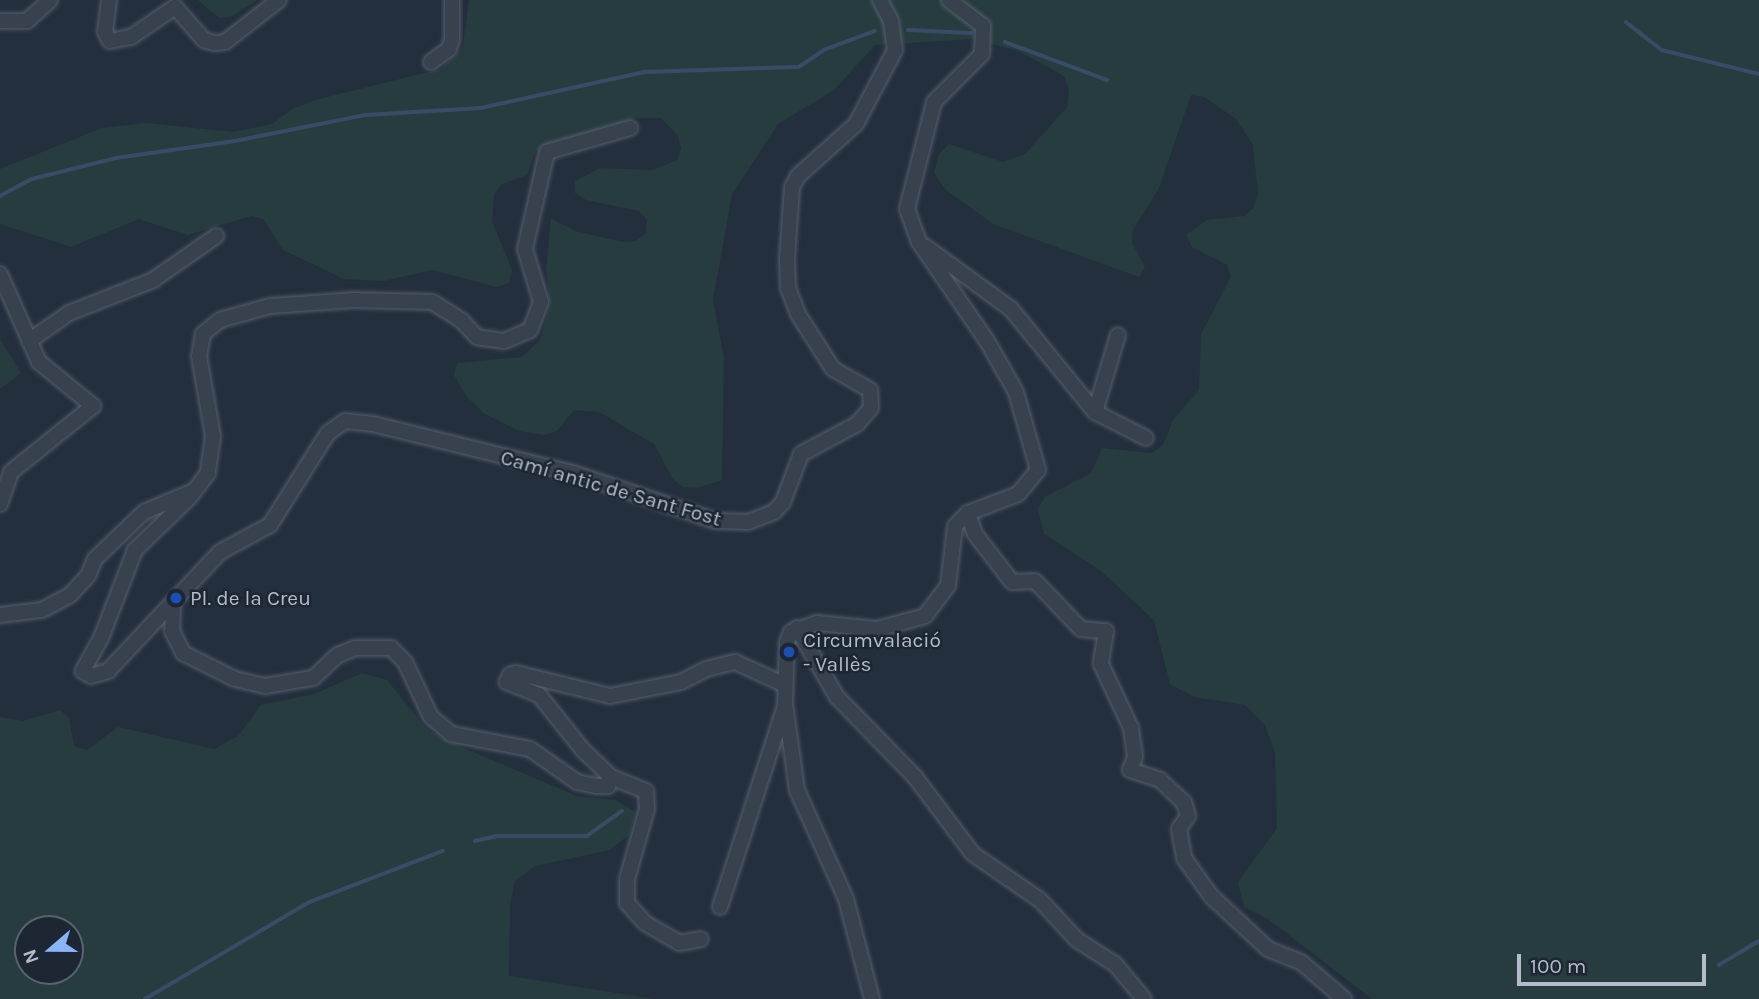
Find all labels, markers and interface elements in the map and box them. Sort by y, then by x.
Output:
street label: Camí antic de Sant Fost [498,444,724,532]
place label: Pl. de la Creu [190,585,311,611]
marker: Pl. de la Creu [168,590,184,606]
place label: Circumvalació - Vallès [803,627,941,677]
marker: Circumvalació - Vallès [781,644,797,660]
north arrow [14,915,84,985]
scale bar [1521,940,1710,984]
text: N [18,946,44,967]
text: 100 m [1530,954,1587,978]

